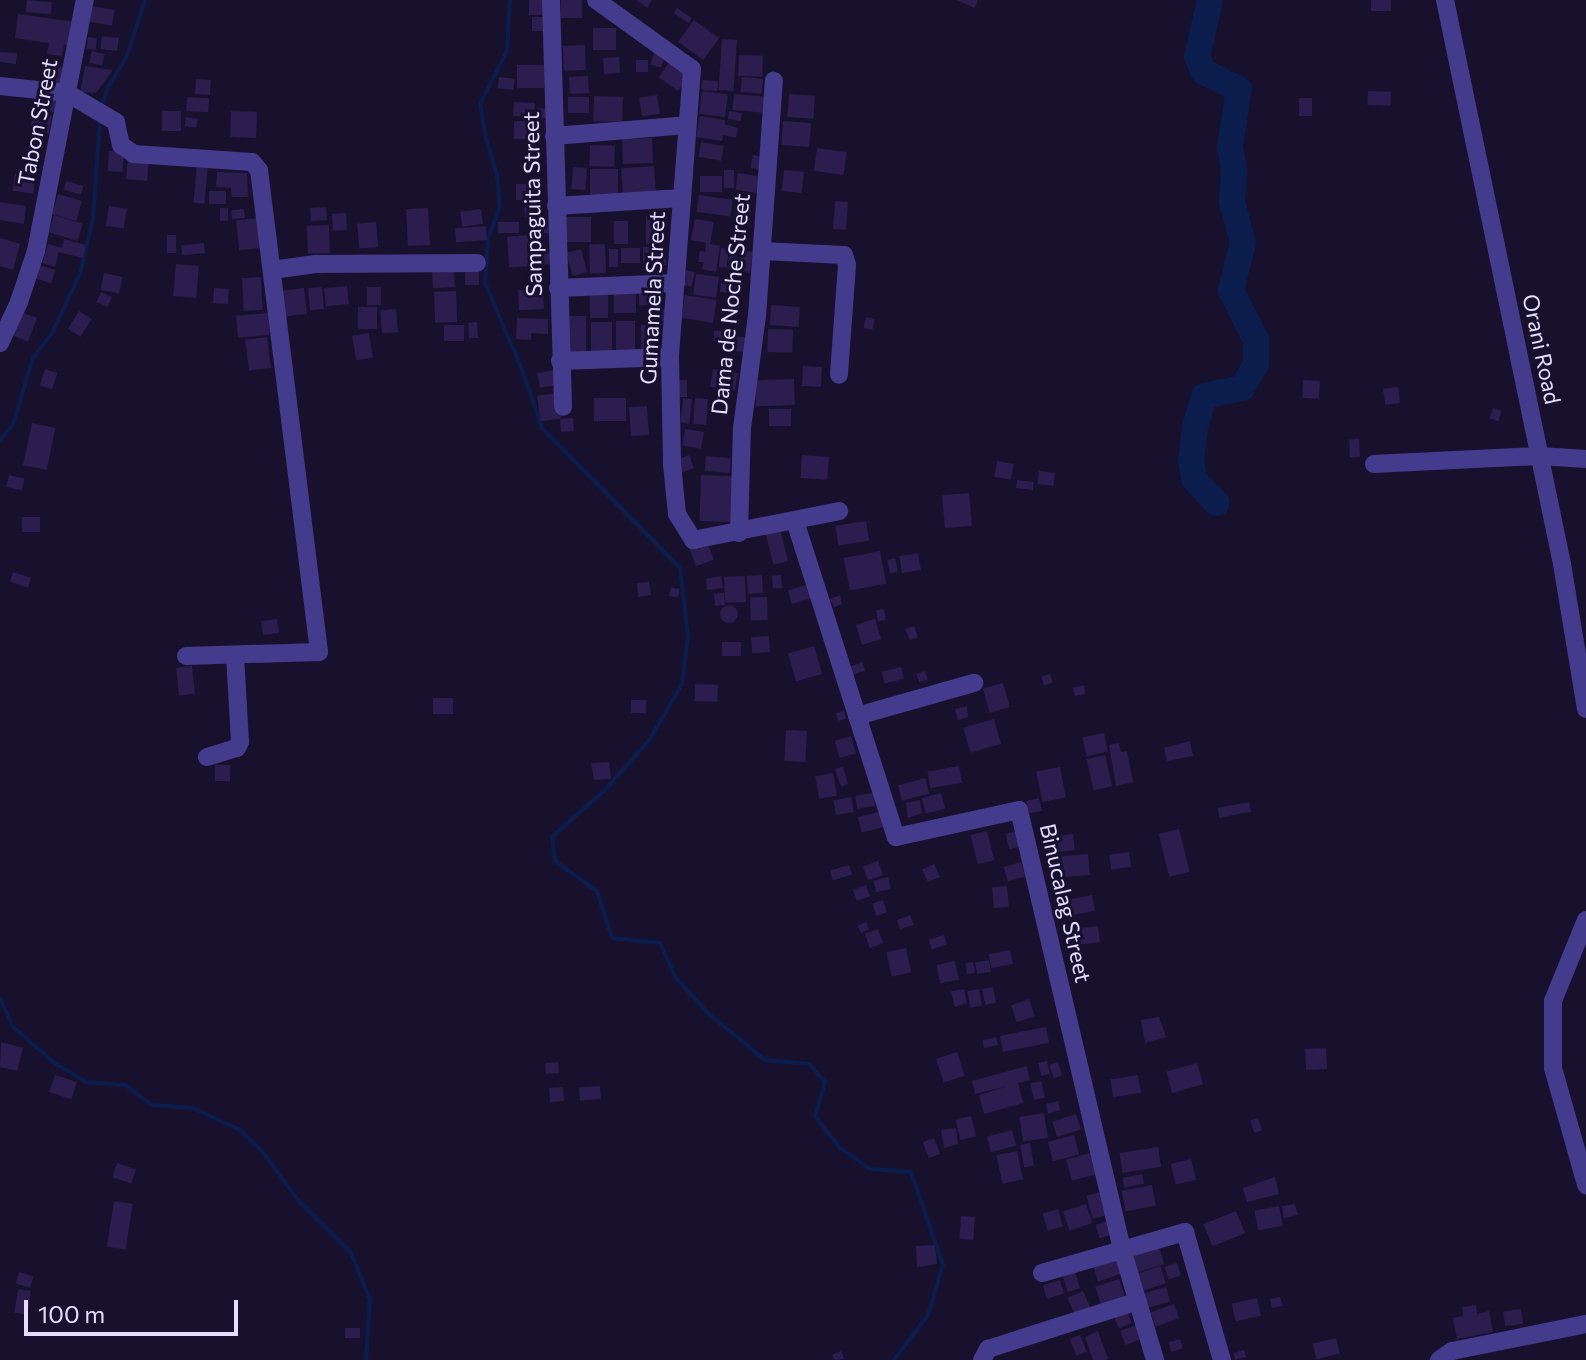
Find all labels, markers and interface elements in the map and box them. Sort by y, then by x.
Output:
street label: Tabon Street [12,56,62,188]
street label: Sampaguita Street [517,111,547,297]
street label: Dama de Noche Street [705,192,755,416]
street label: Gumamela Street [634,211,670,385]
street label: Orani Road [1517,292,1567,406]
street label: Binucalag Street [1035,821,1097,985]
scale bar [28,1284,242,1334]
text: 100 m [38,1299,105,1328]

